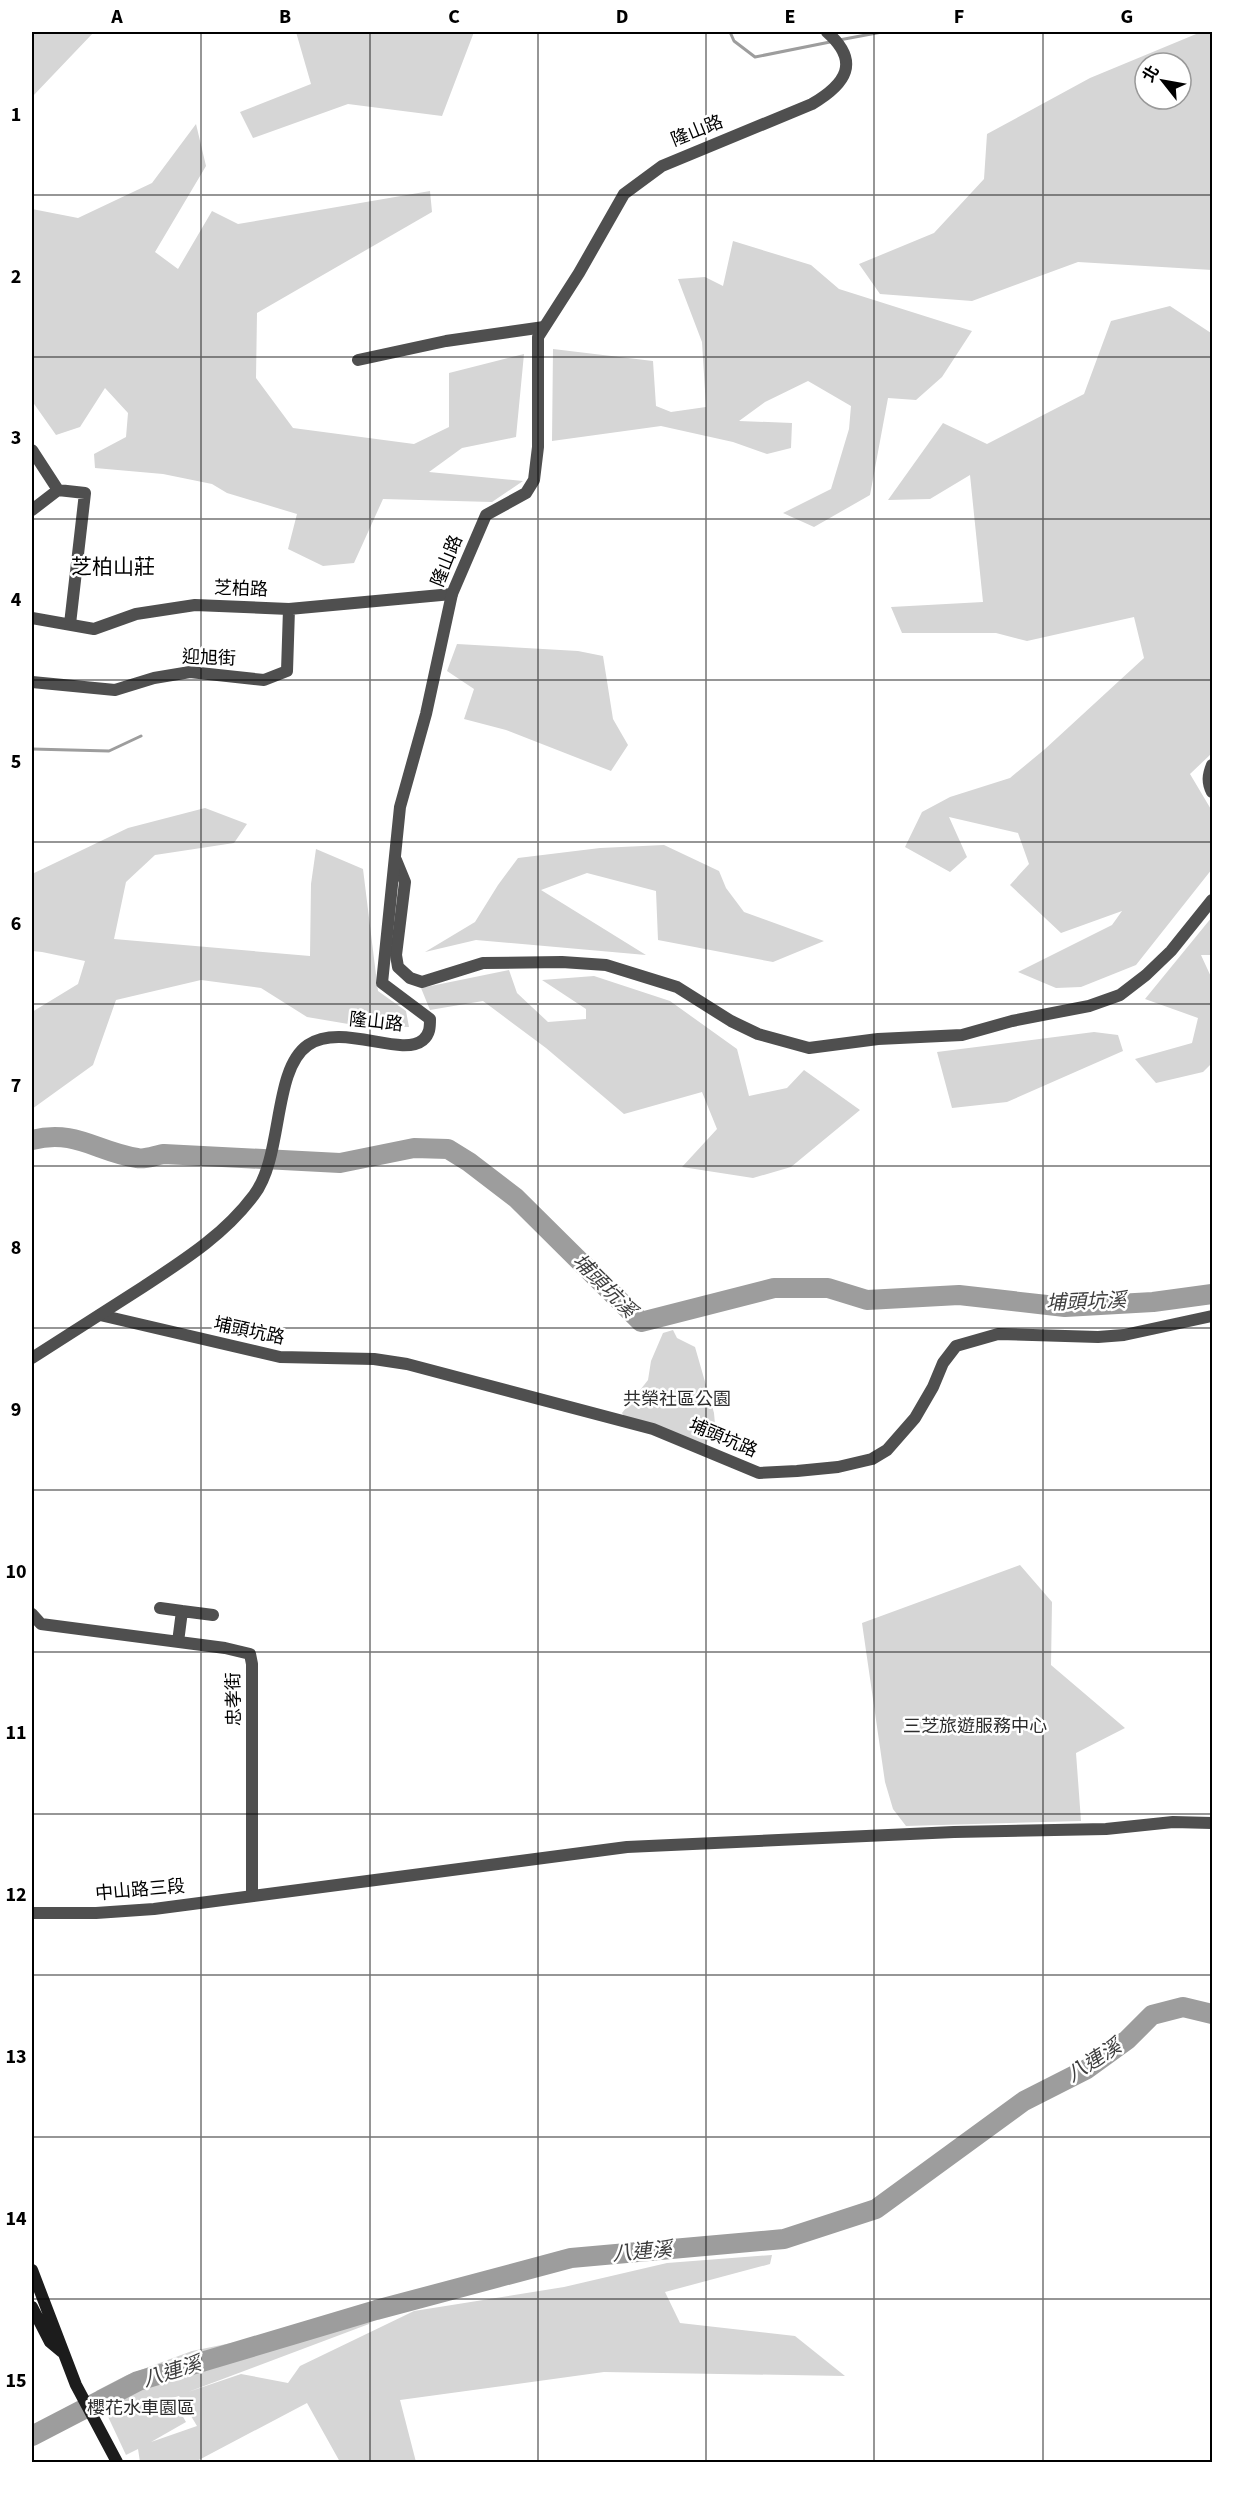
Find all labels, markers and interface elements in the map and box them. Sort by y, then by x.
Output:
text: A [110,3,123,31]
text: B [279,3,291,31]
text: C [448,3,460,31]
text: D [616,3,628,31]
text: E [785,3,795,31]
text: F [954,3,964,31]
text: G [1121,3,1133,31]
north arrow [1133,51,1193,111]
text: 北 [1137,61,1165,86]
text: 1 [11,101,21,129]
street label: 隆山路 [667,109,727,153]
text: 2 [11,263,21,291]
text: 3 [11,424,21,452]
street label: 隆山路 [425,531,469,591]
district label: 芝柏山莊 [71,552,155,582]
street label: 芝柏路 [214,576,268,602]
text: 4 [11,586,22,614]
street label: 迎旭街 [182,645,236,671]
text: 5 [11,748,21,776]
text: 6 [11,910,21,938]
street label: 隆山路 [348,1007,404,1037]
text: 7 [11,1072,21,1100]
text: 8 [11,1234,21,1262]
water label: 埔頭坑溪 [566,1248,644,1326]
water label: 埔頭坑溪 [1046,1287,1129,1317]
street label: 埔頭坑路 [211,1311,287,1351]
park label: 共榮社區公園 [623,1387,731,1412]
text: 9 [11,1396,21,1424]
street label: 埔頭坑路 [685,1412,761,1464]
text: 10 [5,1558,27,1586]
street label: 忠孝街 [221,1672,247,1726]
park label: 三芝旅遊服務中心 [903,1714,1047,1739]
text: 11 [5,1719,27,1747]
street label: 中山路三段 [94,1874,186,1906]
text: 12 [5,1881,27,1909]
water label: 八連溪 [1061,2031,1129,2089]
text: 13 [5,2043,27,2071]
text: 14 [5,2205,27,2233]
water label: 八連溪 [611,2235,676,2269]
water label: 八連溪 [139,2349,208,2394]
text: 15 [5,2367,27,2395]
park label: 櫻花水車園區 [87,2396,195,2421]

